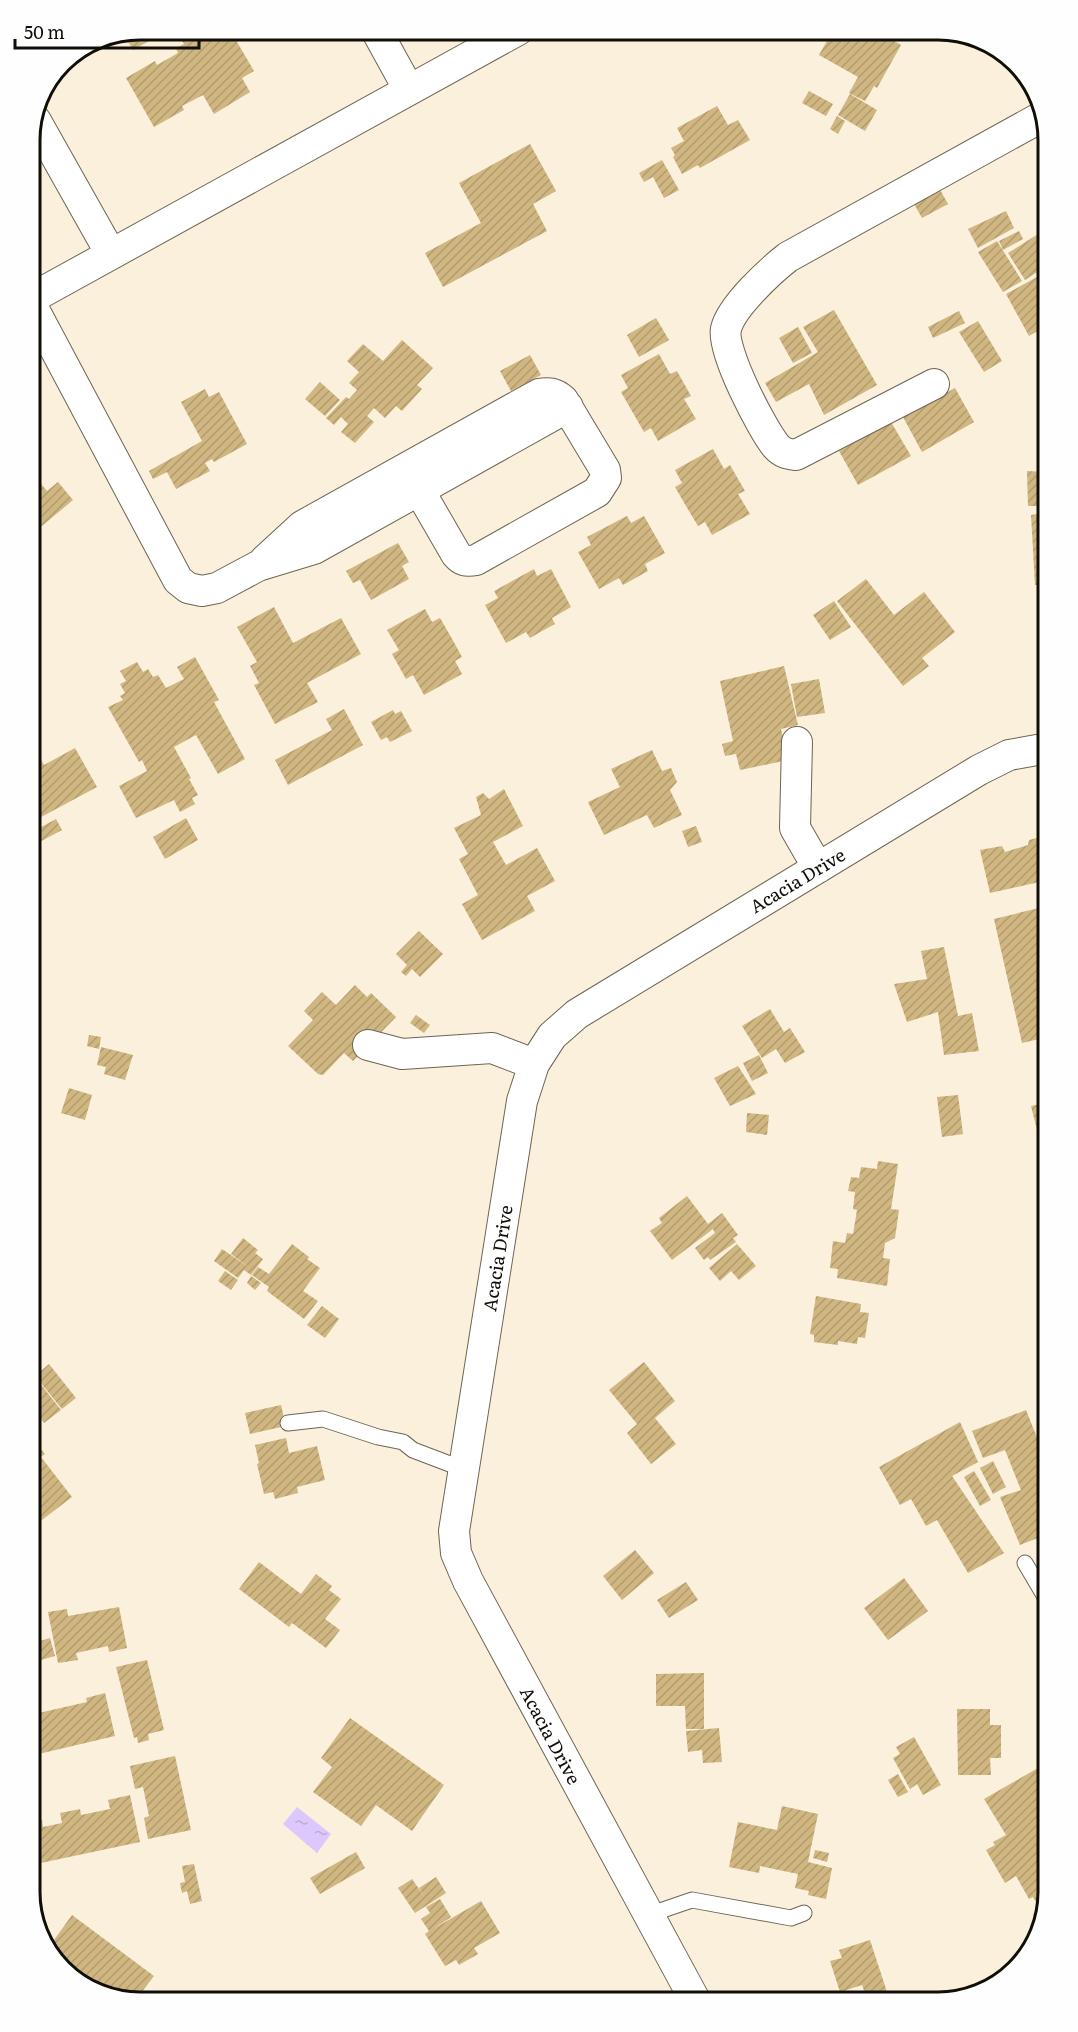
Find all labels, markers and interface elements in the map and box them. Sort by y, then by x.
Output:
scale bar [15,12,200,50]
text: 50 m [24,18,65,45]
street label: Acacia Drive [744,841,850,919]
street label: Acacia Drive [475,1203,519,1313]
street label: Acacia Drive [514,1681,588,1789]

